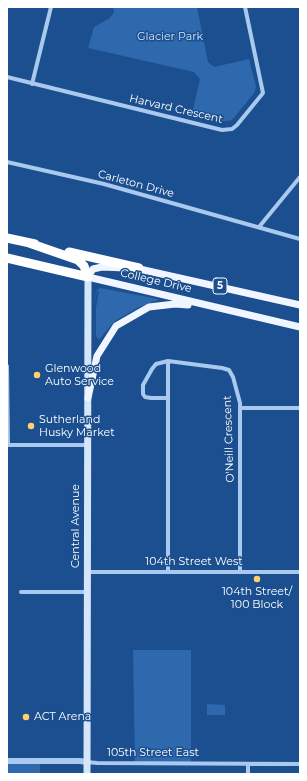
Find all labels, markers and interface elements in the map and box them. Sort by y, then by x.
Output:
park label: Glacier Park [137,30,203,44]
street label: Harvard Crescent [128,92,224,126]
street label: Carleton Drive [96,167,176,201]
street label: College Drive [119,266,193,296]
road number: 5 [213,278,227,294]
place label: Glenwood Auto Service [45,362,114,388]
marker: Glenwood Auto Service [32,370,42,380]
street label: O'Neill Crescent [221,395,237,483]
place label: Sutherland Husky Market [39,413,115,439]
marker: Sutherland Husky Market [26,421,36,431]
street label: Central Avenue [69,484,83,568]
street label: 104th Street West [145,555,243,569]
marker: 104th Street/ 100 Block [252,574,262,584]
place label: 104th Street/ 100 Block [222,585,292,611]
place label: ACT Arena [34,710,91,724]
marker: ACT Arena [21,712,31,722]
street label: 105th Street East [107,746,199,760]

